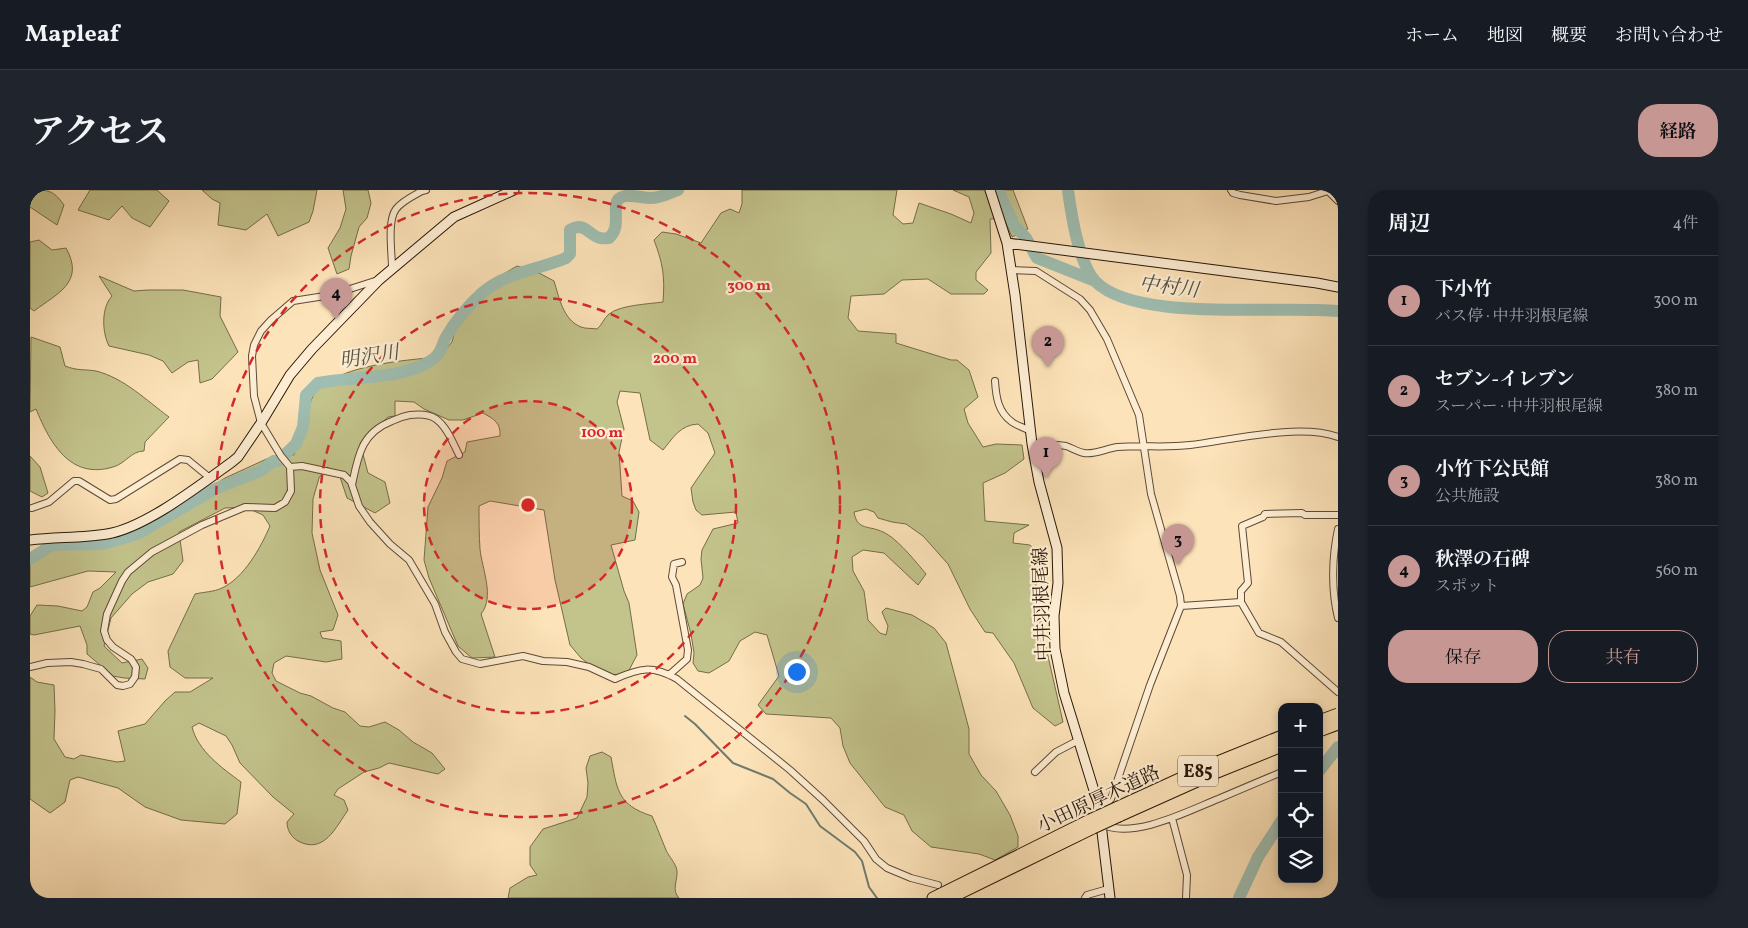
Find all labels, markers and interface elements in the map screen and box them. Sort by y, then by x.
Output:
text: Mapleaf [25,18,119,52]
text: ホーム [1405,24,1459,49]
text: 地図 [1487,24,1523,49]
text: 概要 [1551,24,1587,49]
text: お問い合わせ [1615,24,1723,49]
button: 経路 [1638,104,1718,157]
text: アクセス [30,110,169,158]
text: 周辺 [1388,210,1430,239]
text: 4件 [1672,213,1698,235]
water label: 中村川 [1137,270,1202,306]
text: 300 m [727,276,771,297]
text: 下小竹 [1435,277,1492,303]
pin: 4 [320,278,352,319]
text: 1 [1401,290,1407,312]
text: 300 m [1653,290,1698,312]
text: バス停 · 中井羽根尾線 [1435,306,1589,328]
pin: 2 [1032,326,1064,367]
water label: 明沢川 [337,339,403,376]
text: 200 m [653,349,697,370]
text: セブン-イレブン [1435,367,1574,393]
text: 2 [1400,380,1408,402]
text: 380 m [1655,380,1698,402]
text: スーパー · 中井羽根尾線 [1435,396,1603,418]
text: 100 m [581,423,624,444]
pin: 1 [1030,437,1062,478]
text: 小竹下公民館 [1435,457,1549,483]
text: 3 [1400,470,1408,492]
text: 380 m [1655,470,1698,492]
text: 公共施設 [1435,486,1499,508]
centre of rings [519,496,537,514]
pin: 3 [1162,524,1194,565]
street label: 中井羽根尾線 [1028,547,1058,661]
text: 秋澤の石碑 [1435,547,1530,573]
text: 4 [1399,560,1409,582]
text: 560 m [1655,560,1698,582]
text: スポット [1435,576,1499,598]
button: 保存 [1388,630,1538,683]
button: 共有 [1548,630,1698,683]
your location [784,659,810,685]
map controls [1278,703,1323,883]
button: + [1278,703,1323,748]
button: − [1278,748,1323,793]
road number: E85 [1178,756,1218,786]
street label: 小田原厚木道路 [1033,760,1165,840]
button: locate [1278,793,1323,838]
button: layers [1278,838,1323,883]

